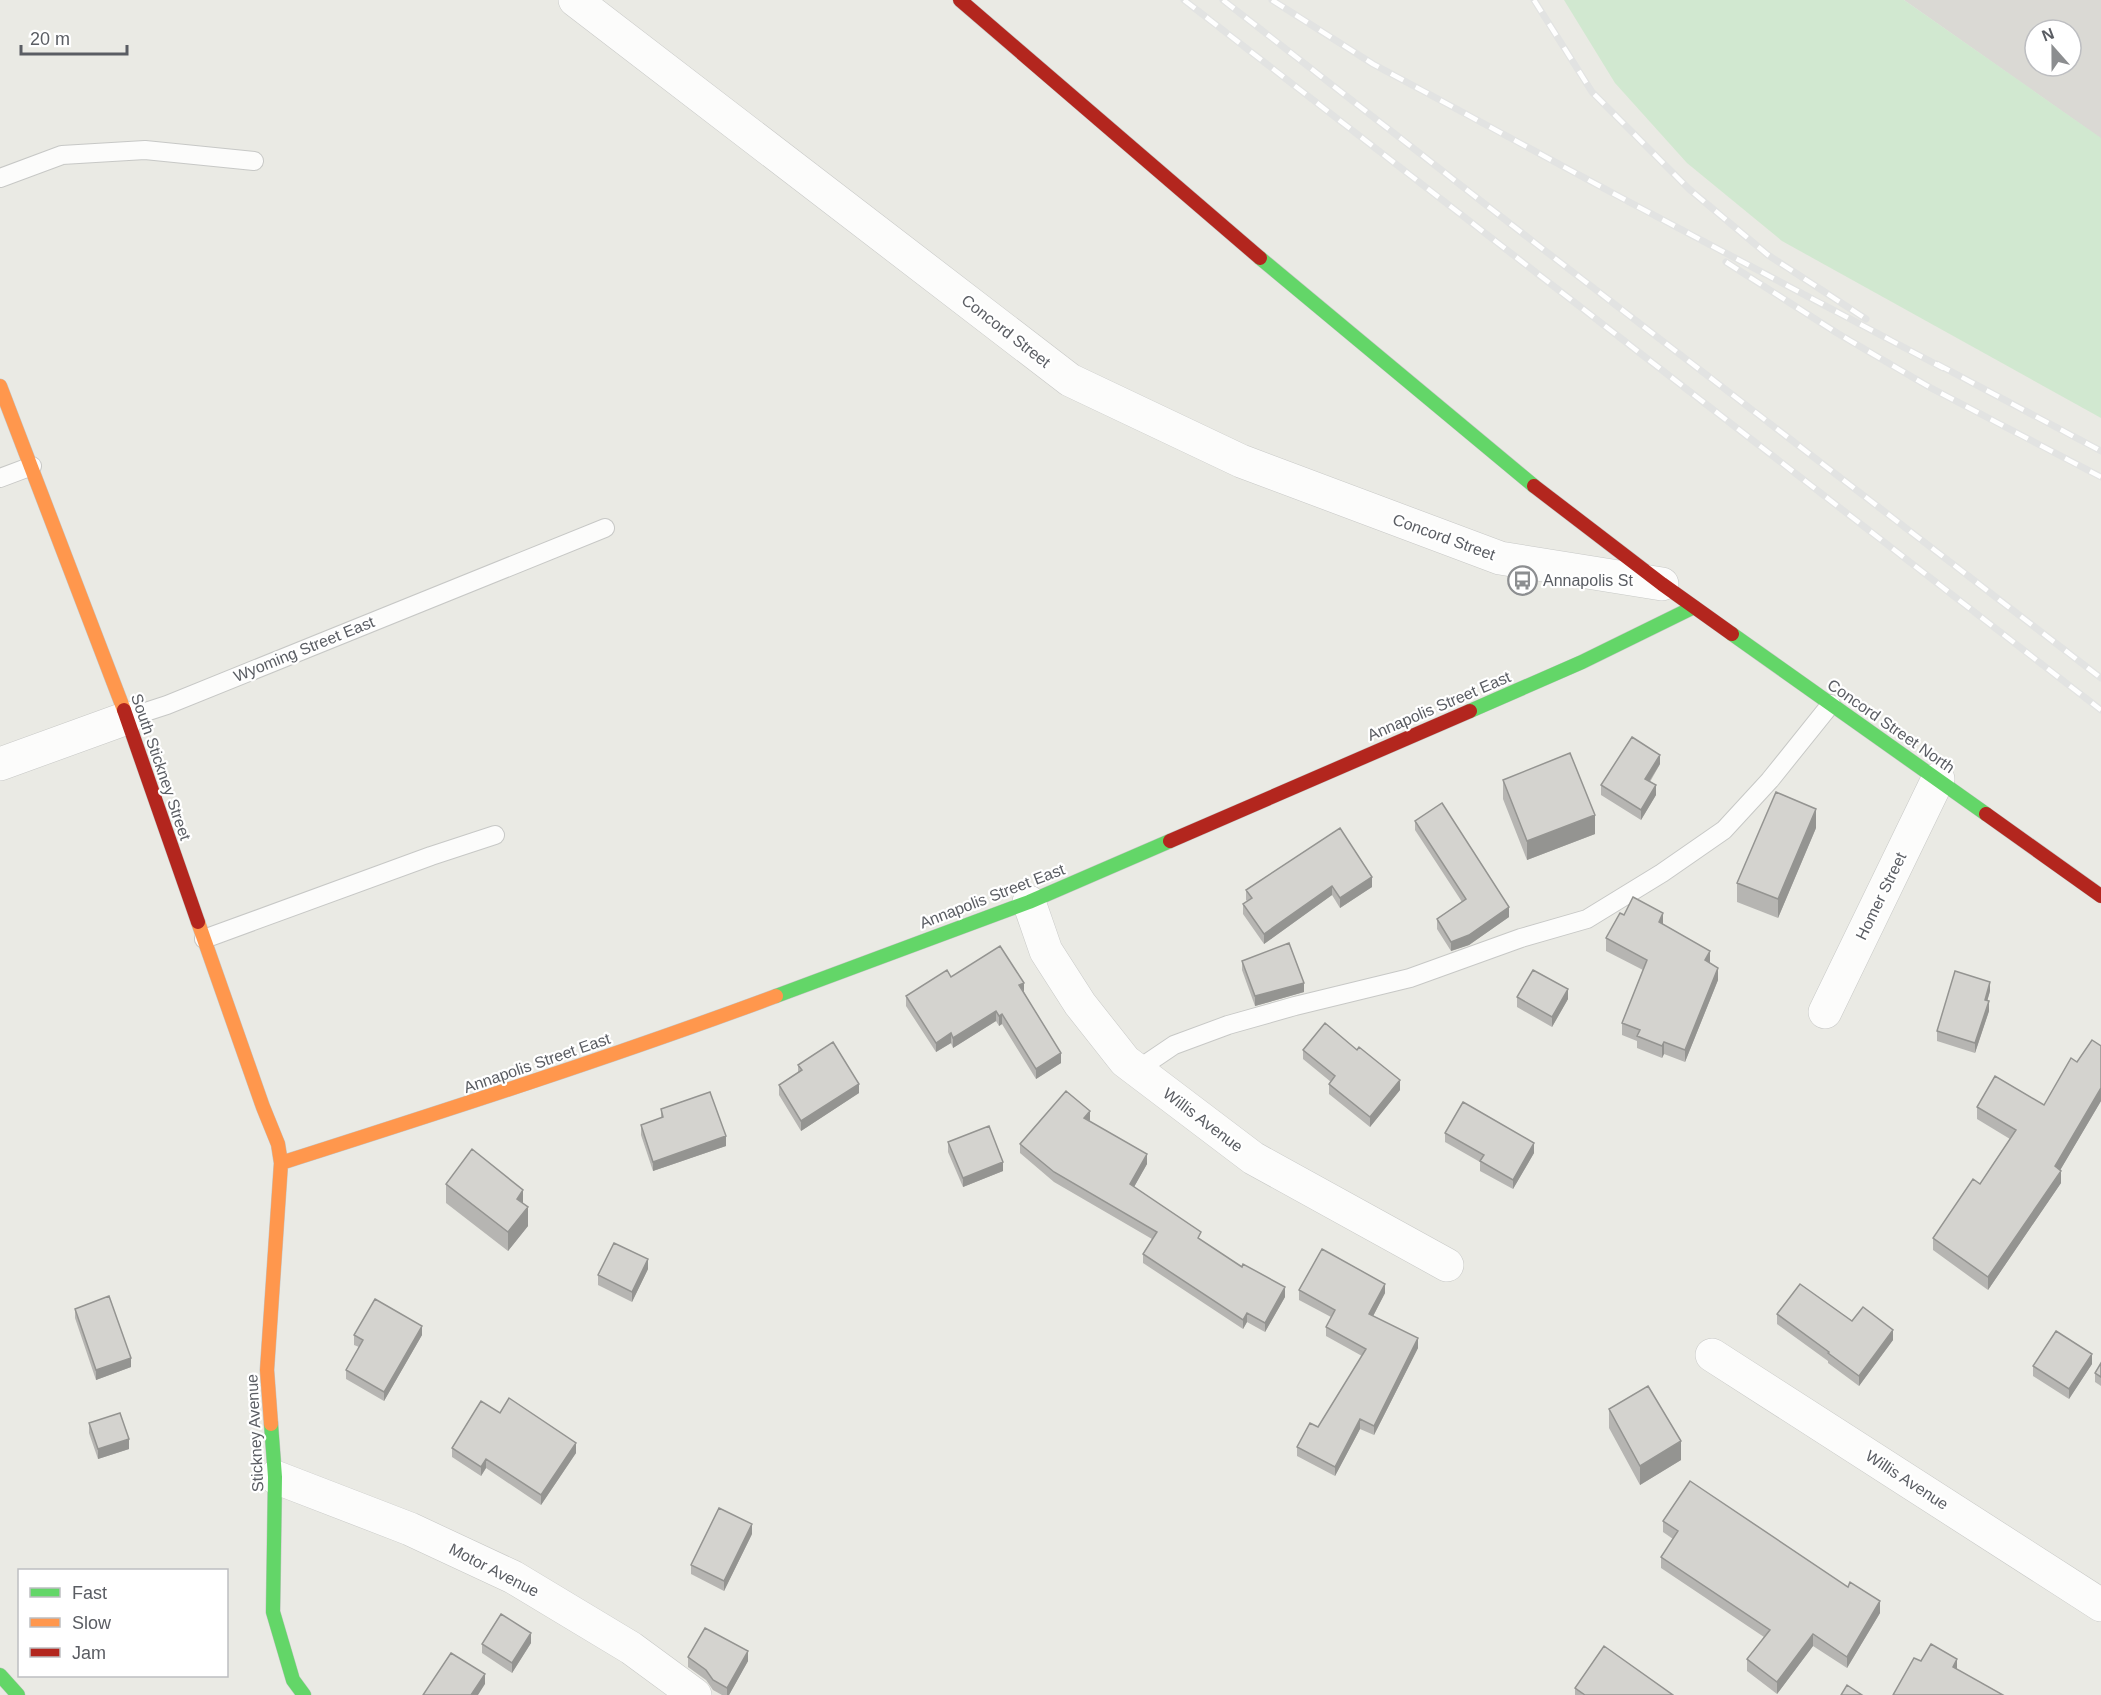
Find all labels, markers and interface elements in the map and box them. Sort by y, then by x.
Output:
scale bar [21,18,128,56]
north arrow [2023,18,2083,78]
text: N [2039,24,2056,44]
text: 20 m [30,29,70,49]
street label: Concord Street [958,291,1054,371]
street label: Concord Street [1391,511,1498,564]
bus stop icon: Annapolis St [1506,564,1538,596]
place label: Annapolis St [1543,572,1633,589]
street label: Wyoming Street East [231,613,377,685]
street label: Annapolis Street East [1365,668,1514,744]
street label: Concord Street North [1824,676,1958,776]
street label: South Stickney Street [128,691,194,843]
street label: Homer Street [1853,849,1910,942]
street label: Annapolis Street East [917,860,1067,932]
street label: Annapolis Street East [461,1030,613,1096]
street label: Willis Avenue [1160,1085,1246,1155]
street label: Stickney Avenue [243,1374,267,1492]
street label: Willis Avenue [1863,1447,1951,1513]
street label: Motor Avenue [446,1540,542,1600]
legend [18,1569,228,1677]
text: Fast [72,1583,107,1603]
text: Slow [72,1613,112,1633]
text: Jam [72,1643,106,1663]

